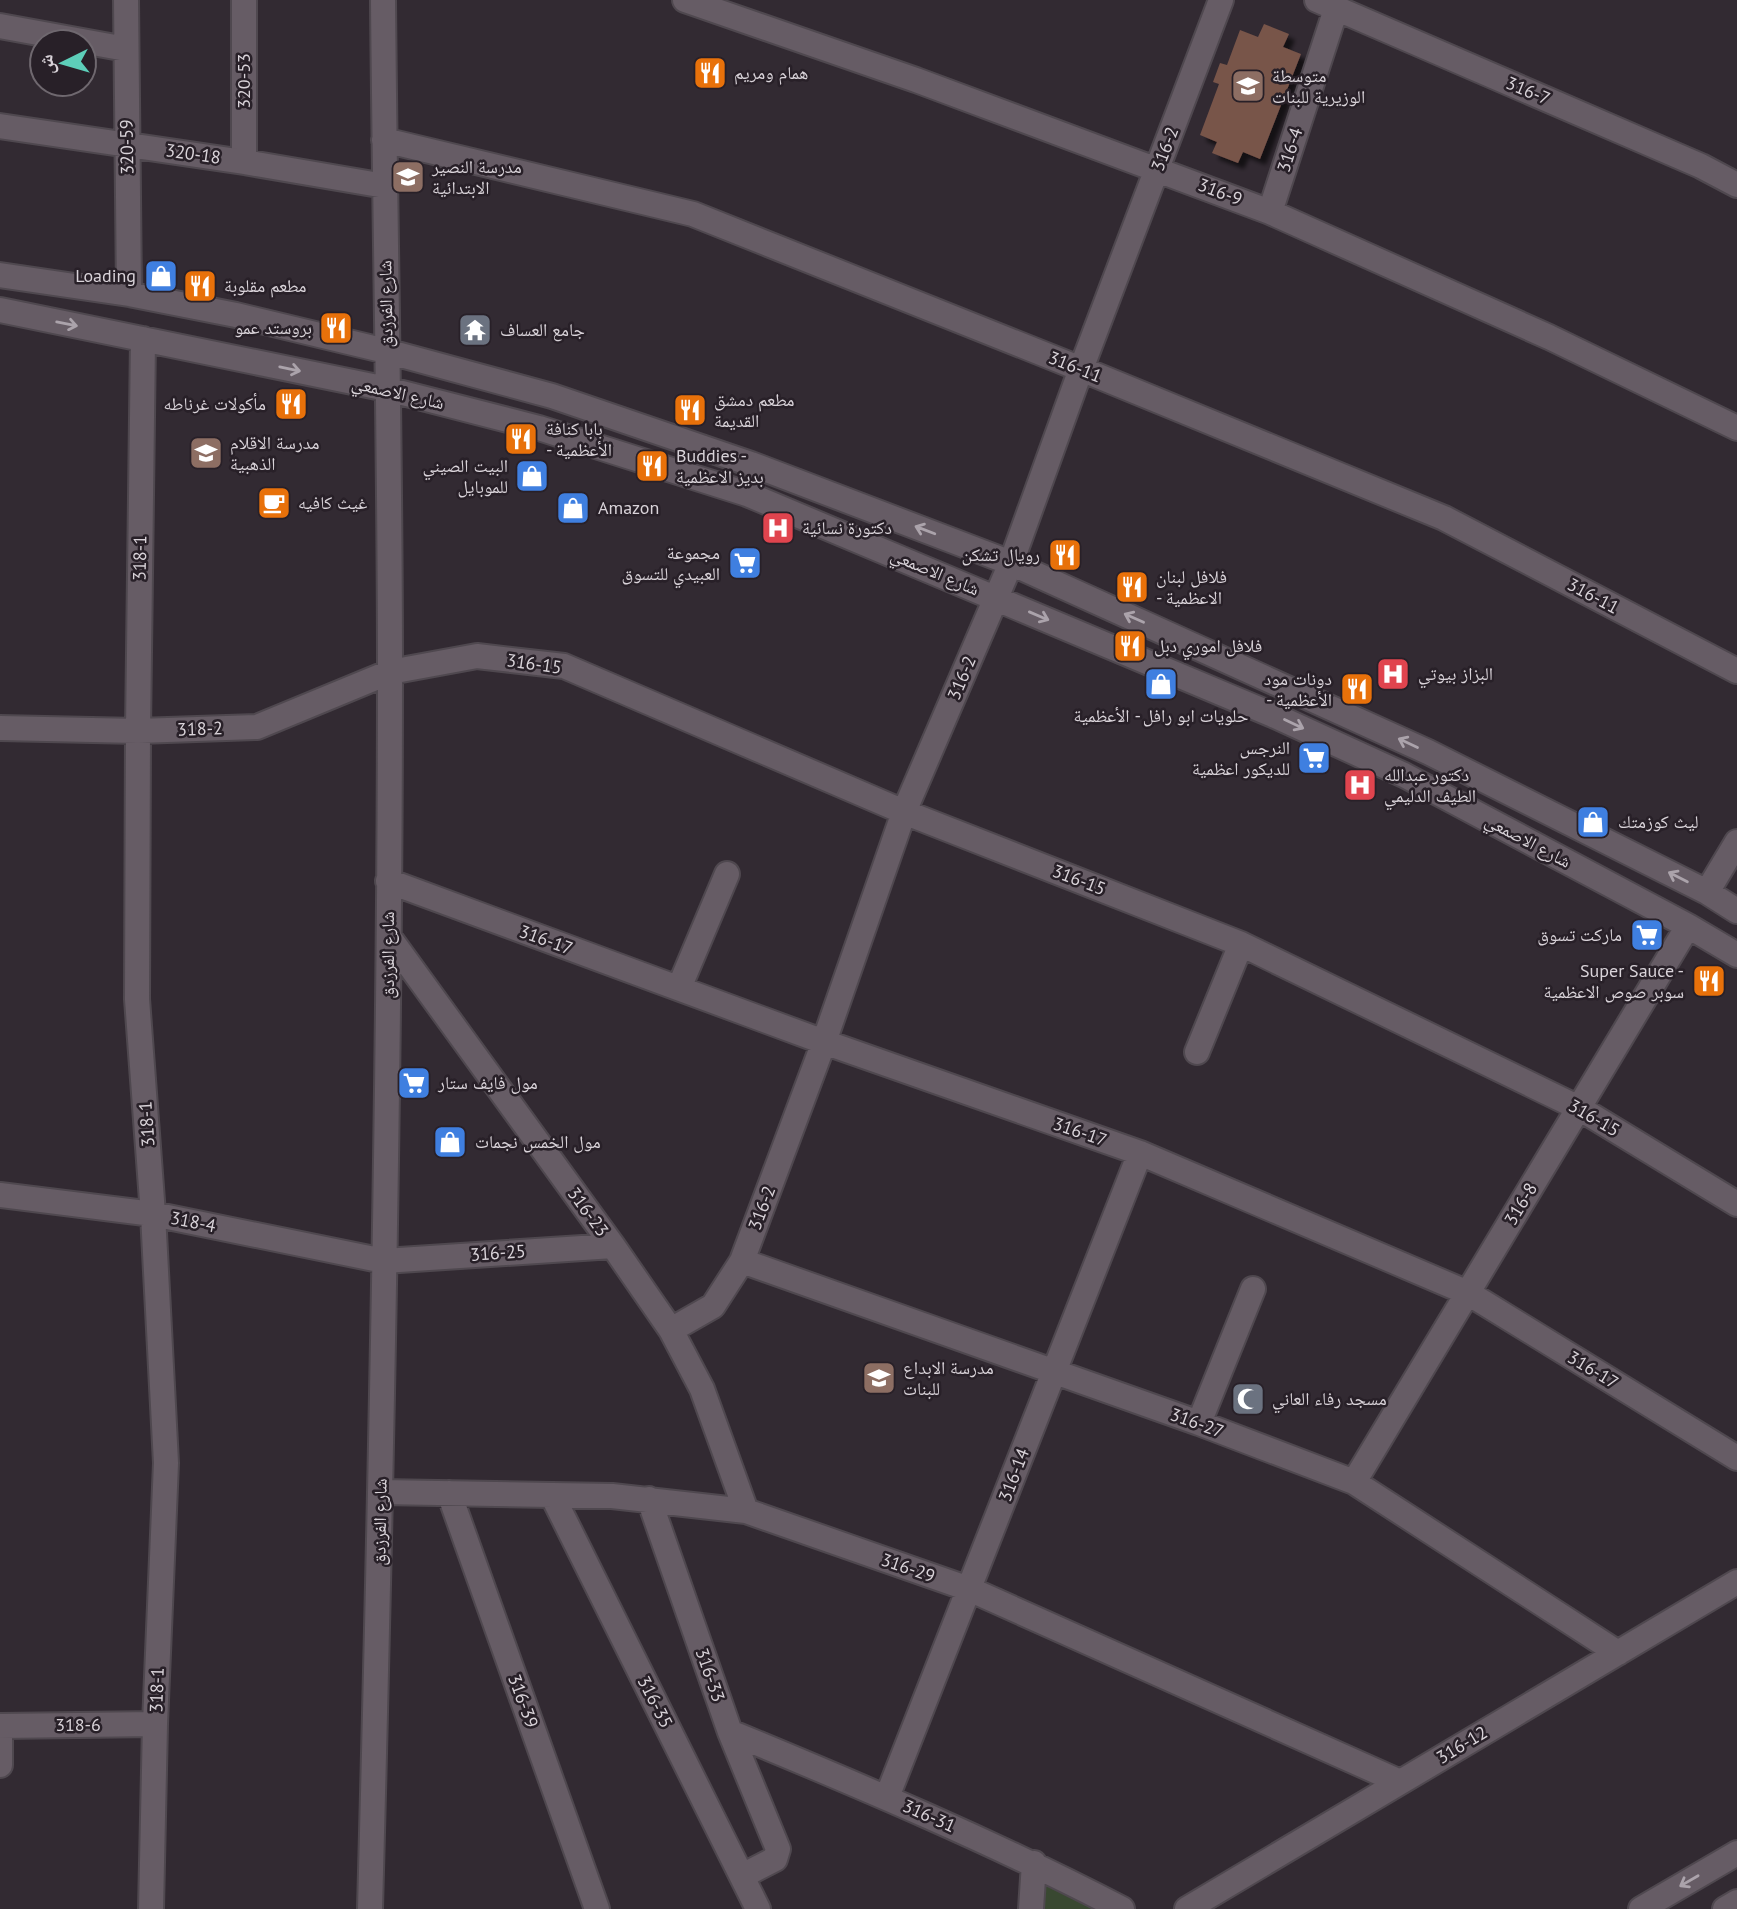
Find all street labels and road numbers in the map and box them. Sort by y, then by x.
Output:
street label: 320-53 [232,53,255,109]
street label: 316-7 [1503,71,1554,110]
street label: 320-59 [115,119,138,175]
street label: 316-2 [1146,123,1183,174]
street label: 316-4 [1272,124,1308,175]
street label: 320-18 [164,138,222,169]
street label: 316-9 [1195,173,1246,210]
street label: شارع الفرزدق [373,260,398,348]
street label: 316-11 [1045,345,1105,388]
street label: شارع الاصمعي [349,371,447,418]
street label: 318-1 [128,535,151,581]
street label: شارع الاصمعي [886,543,983,604]
street label: 316-11 [1563,572,1623,619]
street label: 316-15 [505,648,563,679]
street label: 316-2 [942,652,981,703]
street label: 318-2 [177,716,223,741]
street label: شارع الاصمعي [1480,808,1575,876]
street label: 316-15 [1049,859,1109,900]
street label: شارع الفرزدق [376,911,399,999]
street label: 316-17 [516,919,576,960]
street label: 316-15 [1564,1094,1624,1141]
street label: 318-1 [133,1100,160,1148]
street label: 316-17 [1050,1112,1110,1151]
street label: 316-8 [1499,1178,1542,1229]
street label: 316-23 [563,1182,614,1241]
street label: 316-2 [743,1182,780,1233]
street label: 318-4 [168,1206,218,1237]
street label: 316-25 [469,1239,526,1266]
street label: 316-17 [1564,1345,1623,1394]
street label: 316-27 [1167,1402,1227,1443]
street label: 316-14 [993,1445,1034,1505]
street label: شارع الفرزدق [367,1478,392,1566]
street label: 316-29 [878,1548,938,1587]
street label: 316-33 [691,1645,730,1705]
street label: 318-1 [144,1667,169,1713]
street label: 316-39 [503,1671,544,1731]
street label: 316-35 [633,1672,678,1732]
street label: 318-6 [55,1713,101,1736]
street label: 316-12 [1432,1720,1491,1769]
street label: 316-31 [899,1794,959,1837]

